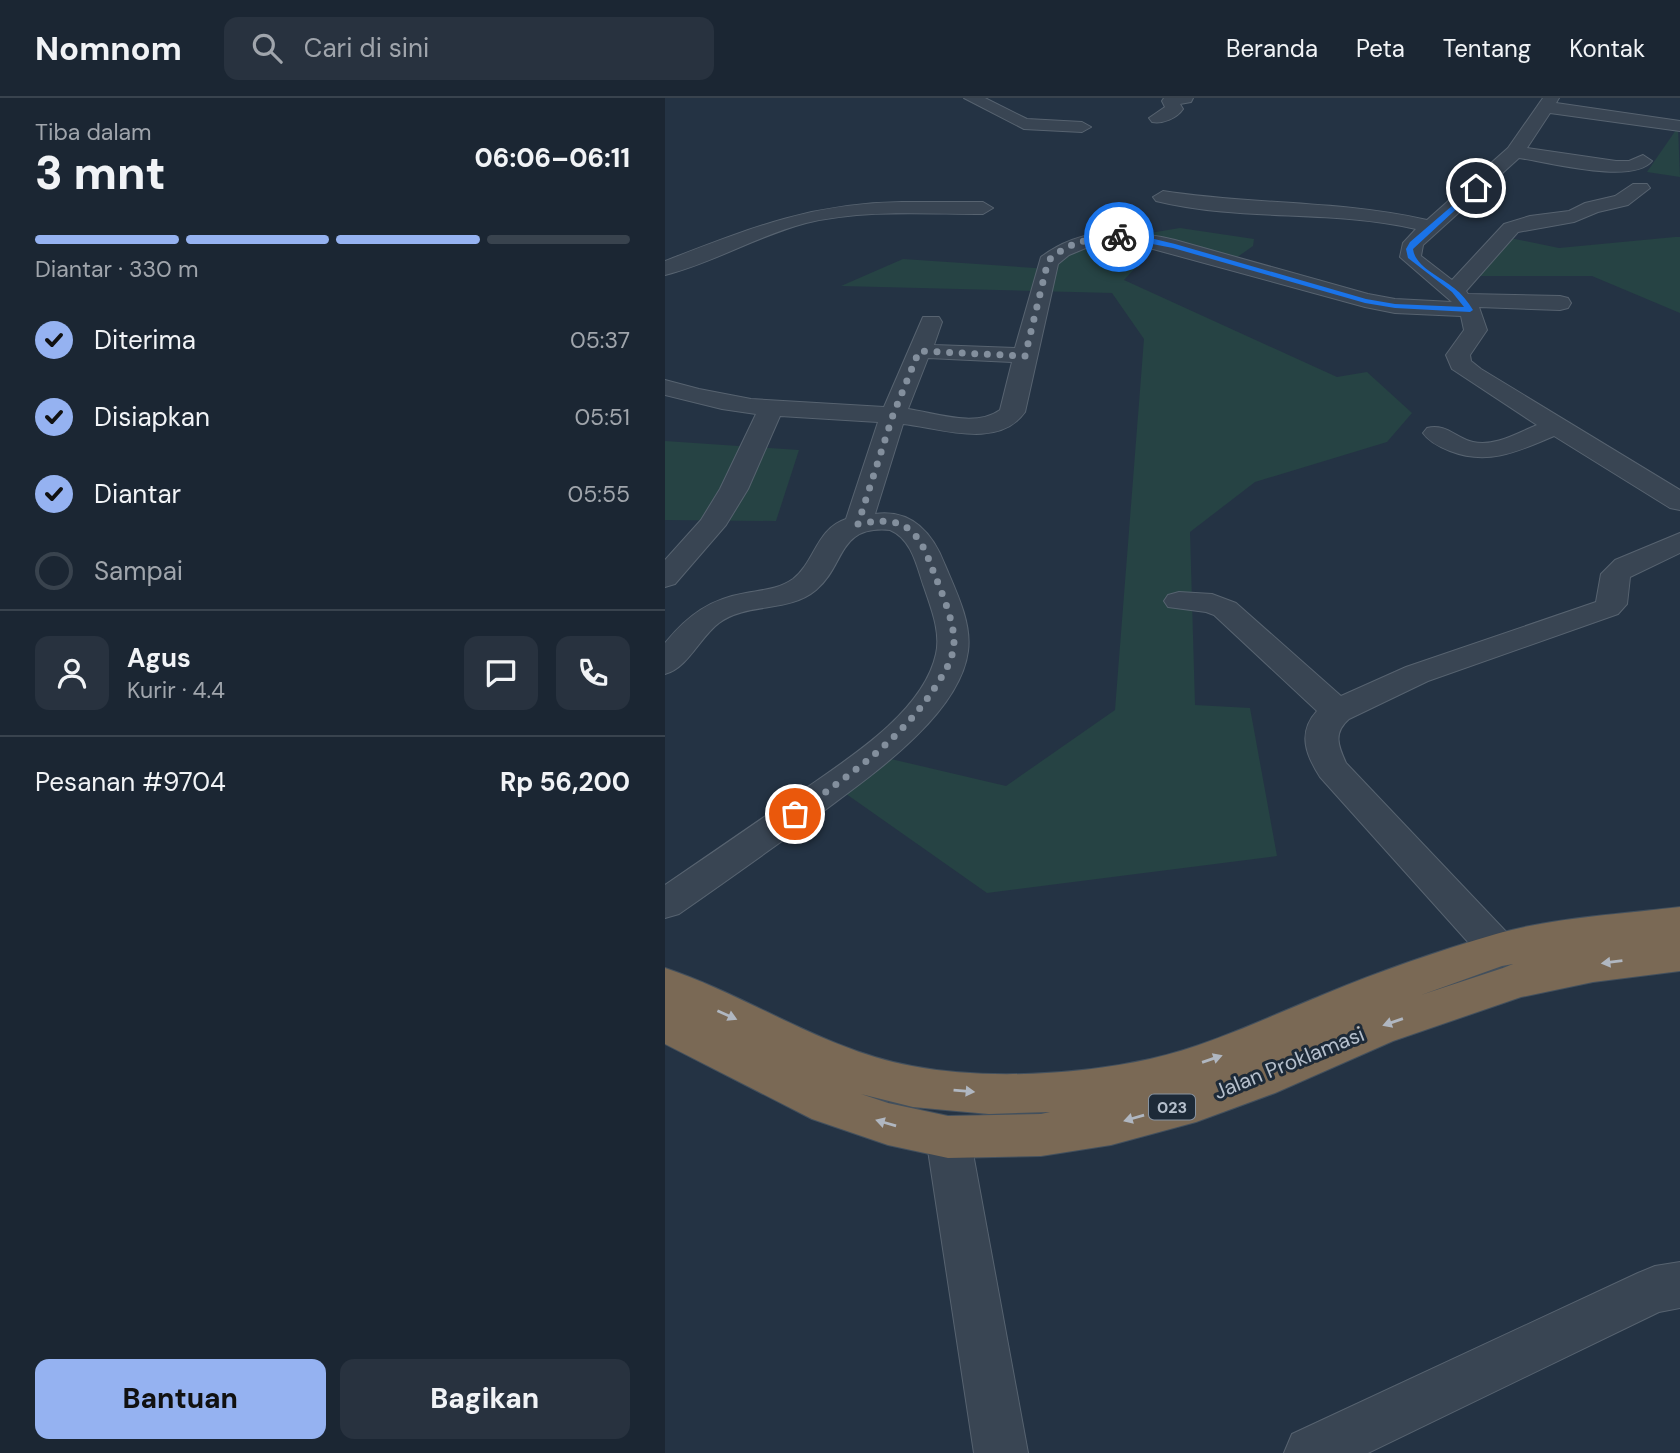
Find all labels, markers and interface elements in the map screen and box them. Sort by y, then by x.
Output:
search box [224,17,714,80]
text: Nomnom [35,27,182,70]
icon: search [248,29,286,67]
text: Cari di sini [304,31,429,65]
text: Beranda [1226,33,1318,64]
text: Peta [1356,33,1405,64]
text: Tentang [1443,33,1531,64]
text: Kontak [1569,33,1645,64]
text: Tiba dalam [35,117,152,147]
text: 06:06–06:11 [475,141,630,175]
text: 3 mnt [35,143,166,203]
pin [1446,158,1506,218]
icon: home [1457,169,1495,207]
courier [1084,202,1154,272]
icon: bike [1100,218,1138,256]
text: Diantar · 330 m [35,254,198,284]
icon: check [35,321,73,359]
text: Diterima [94,323,196,357]
text: 05:37 [570,325,630,355]
icon: check [35,398,73,436]
text: Disiapkan [94,400,210,434]
text: 05:51 [574,402,630,432]
icon: check [35,475,73,513]
text: Diantar [94,477,181,511]
text: 05:55 [568,479,630,509]
text: Sampai [94,554,183,588]
button: person [35,636,109,710]
button: chat [464,636,538,710]
button: phone [556,636,630,710]
text: Agus [127,641,191,675]
text: Kurir · 4.4 [127,675,225,705]
text: Pesanan #9704 [35,765,226,799]
text: Rp 56,200 [500,765,630,799]
pin [765,784,825,844]
icon: bag [776,795,814,833]
one-way arrow [1601,957,1623,968]
one-way arrow [717,1009,737,1021]
one-way arrow [1383,1017,1404,1028]
street label: Jalan Proklamasi [1210,1020,1368,1106]
one-way arrow [1202,1053,1223,1064]
one-way arrow [954,1086,976,1097]
road number: 023 [1149,1094,1195,1119]
one-way arrow [1124,1113,1145,1123]
one-way arrow [875,1117,896,1127]
button: Bantuan [35,1359,326,1439]
button: Bagikan [340,1359,630,1439]

